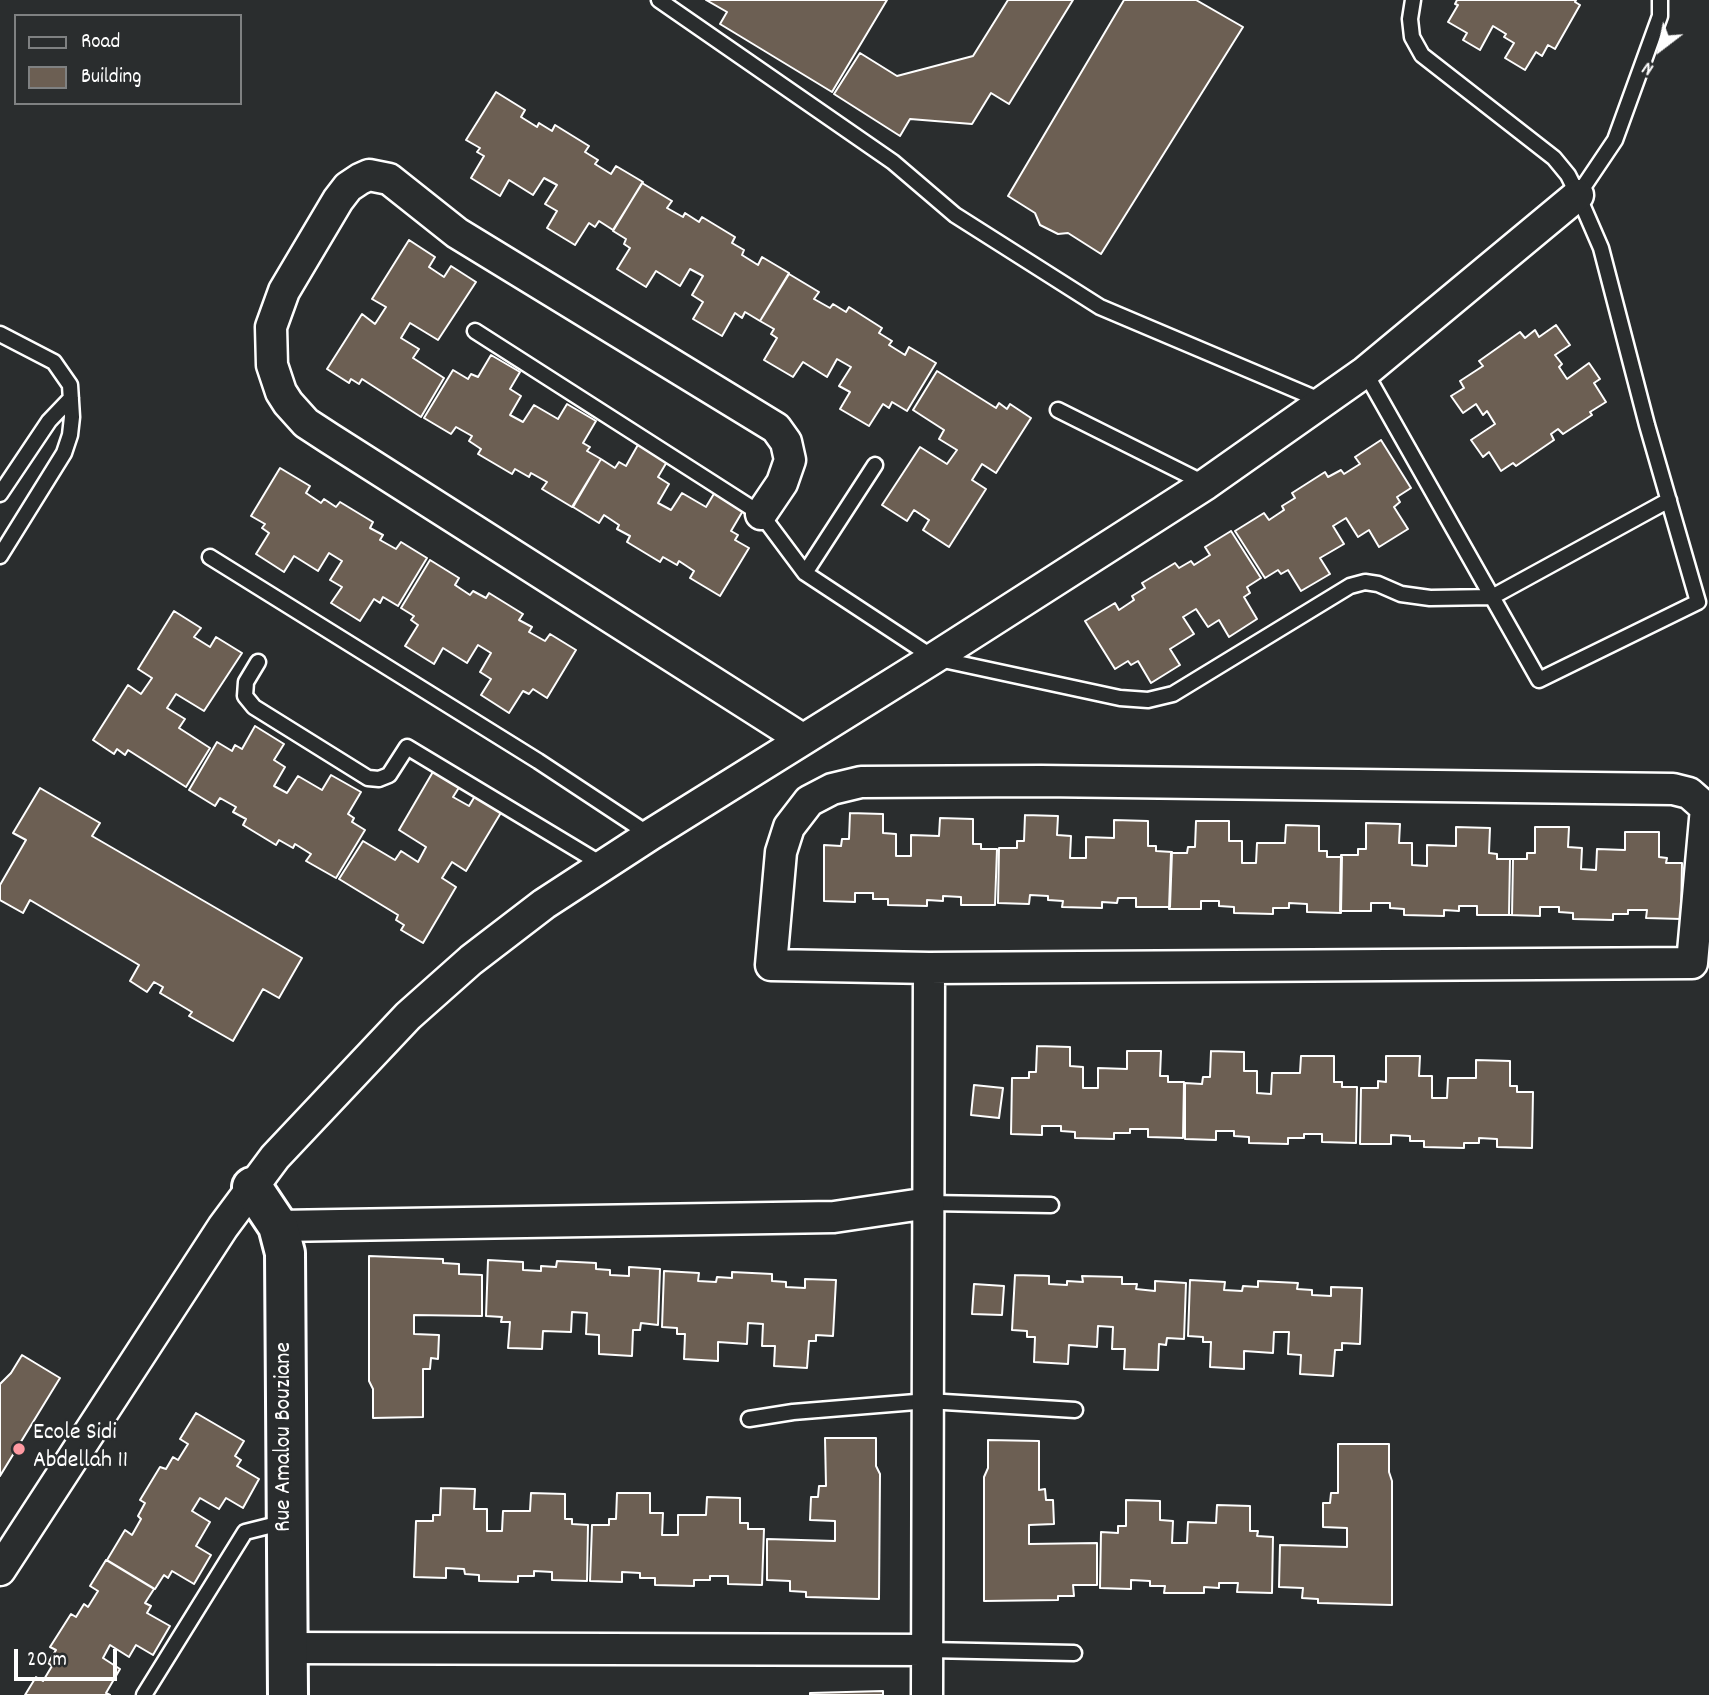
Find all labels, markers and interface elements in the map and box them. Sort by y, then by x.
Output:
legend [14,14,242,105]
north arrow [1625,14,1695,84]
text: Road [81,28,120,58]
text: N [1637,53,1660,81]
text: Building [81,63,141,93]
street label: Rue Amalou Bouziane [272,1342,300,1532]
place label: Ecole Sidi Abdellah 11 [33,1421,128,1477]
marker: Ecole Sidi Abdellah 11 [11,1441,27,1457]
scale bar [18,1636,121,1680]
text: 20 m [27,1646,67,1676]

